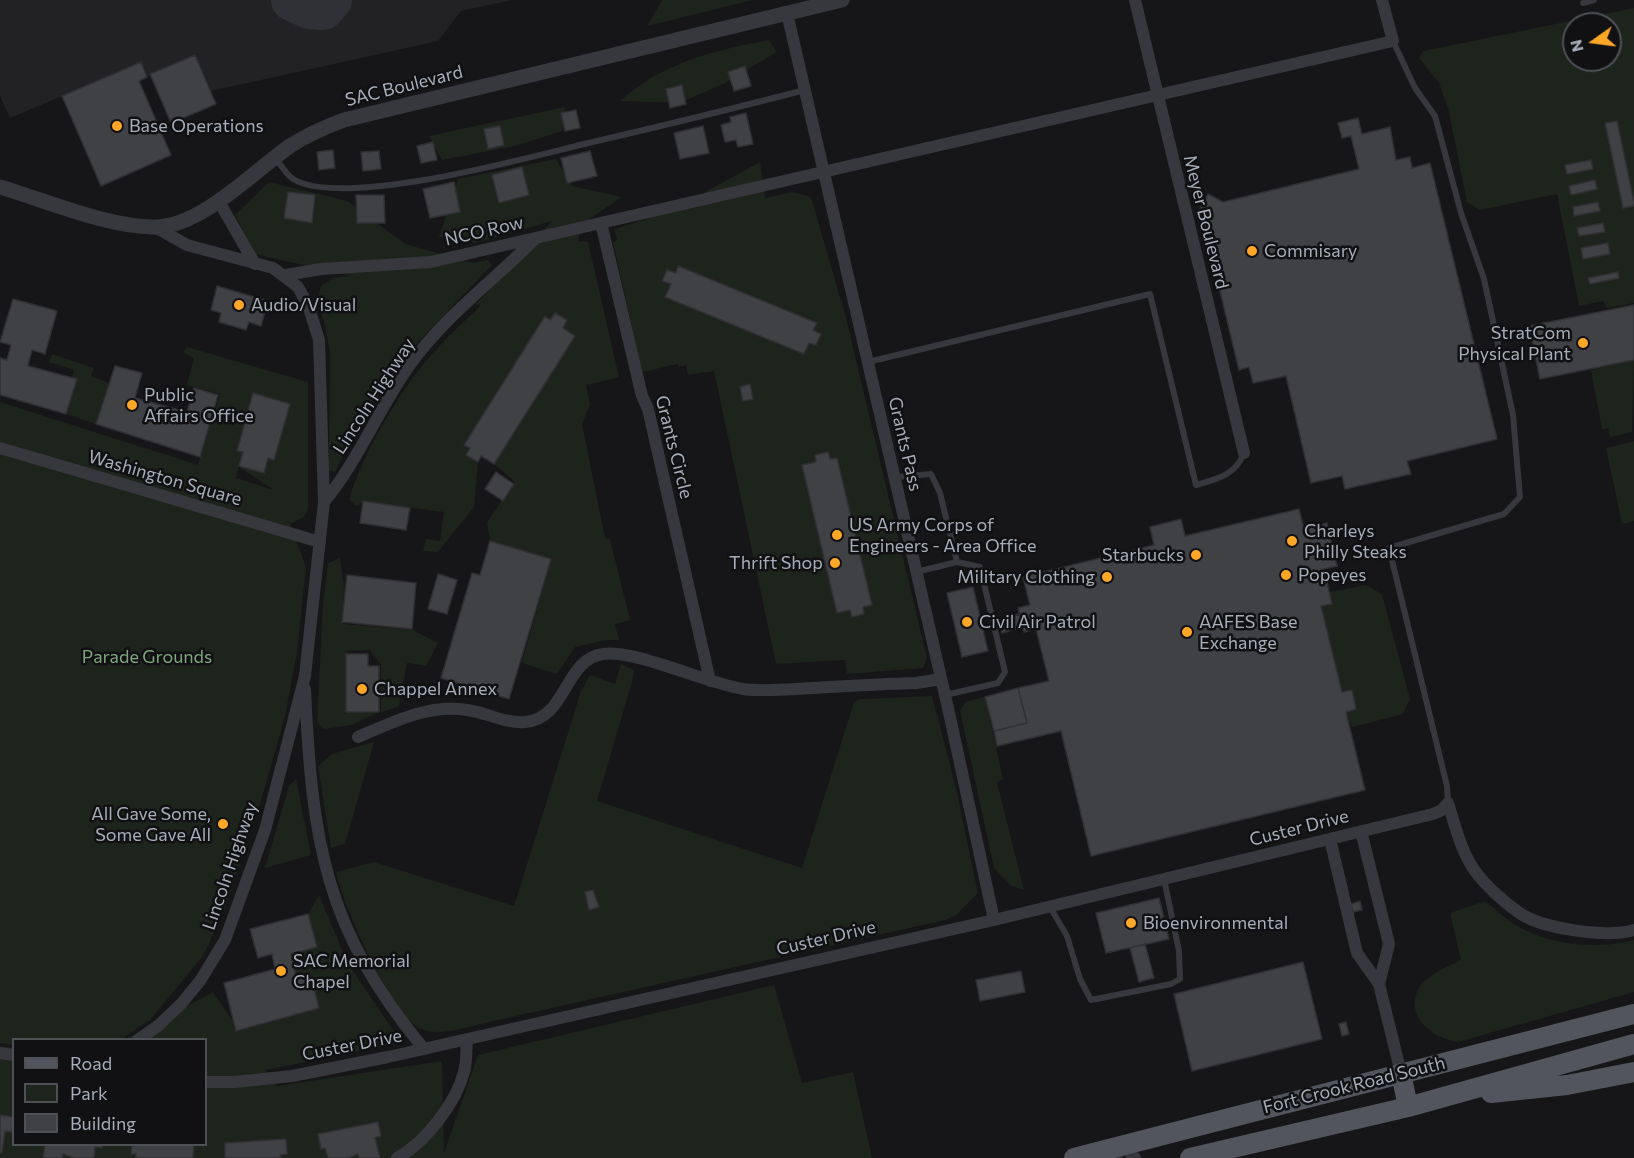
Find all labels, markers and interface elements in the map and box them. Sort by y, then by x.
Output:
north arrow [1562,12,1622,72]
text: N [1565,38,1587,54]
street label: SAC Boulevard [343,61,465,111]
place label: Base Operations [129,115,264,137]
marker: Base Operations [110,119,124,133]
street label: Meyer Boulevard [1179,153,1233,291]
street label: NCO Row [442,211,526,251]
place label: Commisary [1264,240,1357,262]
marker: Commisary [1245,244,1259,258]
place label: Audio/Visual [251,294,356,316]
marker: Audio/Visual [232,298,246,312]
place label: StratCom Physical Plant [1458,322,1571,364]
street label: Lincoln Highway [328,334,420,458]
marker: StratCom Physical Plant [1576,336,1590,350]
place label: Public Affairs Office [144,384,254,426]
street label: Grants Circle [651,393,697,501]
street label: Grants Pass [884,395,926,493]
marker: Public Affairs Office [125,398,139,412]
street label: Washington Square [86,446,244,510]
place label: US Army Corps of Engineers - Area Office [849,514,1036,556]
place label: Charleys Philly Steaks [1304,520,1407,562]
marker: US Army Corps of Engineers - Area Office [830,528,844,542]
marker: Charleys Philly Steaks [1285,534,1299,548]
place label: Starbucks [1102,544,1184,566]
marker: Starbucks [1189,548,1203,562]
place label: Thrift Shop [729,552,823,574]
marker: Thrift Shop [828,556,842,570]
place label: Popeyes [1298,564,1366,586]
place label: Military Clothing [957,566,1095,588]
marker: Popeyes [1279,568,1293,582]
marker: Military Clothing [1100,570,1114,584]
place label: Civil Air Patrol [979,611,1096,633]
place label: AAFES Base Exchange [1199,611,1298,654]
marker: Civil Air Patrol [960,615,974,629]
marker: AAFES Base Exchange [1180,625,1194,639]
park label: Parade Grounds [82,646,212,668]
place label: Chappel Annex [374,678,497,700]
marker: Chappel Annex [355,682,369,696]
street label: Lincoln Highway [198,799,262,933]
place label: All Gave Some, Some Gave All [91,803,211,846]
street label: Custer Drive [1247,805,1351,851]
marker: All Gave Some, Some Gave All [216,817,230,831]
place label: Bioenvironmental [1143,912,1288,934]
street label: Custer Drive [774,916,878,960]
marker: Bioenvironmental [1124,916,1138,930]
place label: SAC Memorial Chapel [293,950,410,992]
marker: SAC Memorial Chapel [274,964,288,978]
street label: Custer Drive [300,1025,404,1065]
legend [12,1038,207,1146]
text: Road [70,1052,112,1074]
street label: Fort Crook Road South [1261,1052,1447,1118]
text: Park [70,1082,108,1104]
text: Building [70,1112,136,1134]

